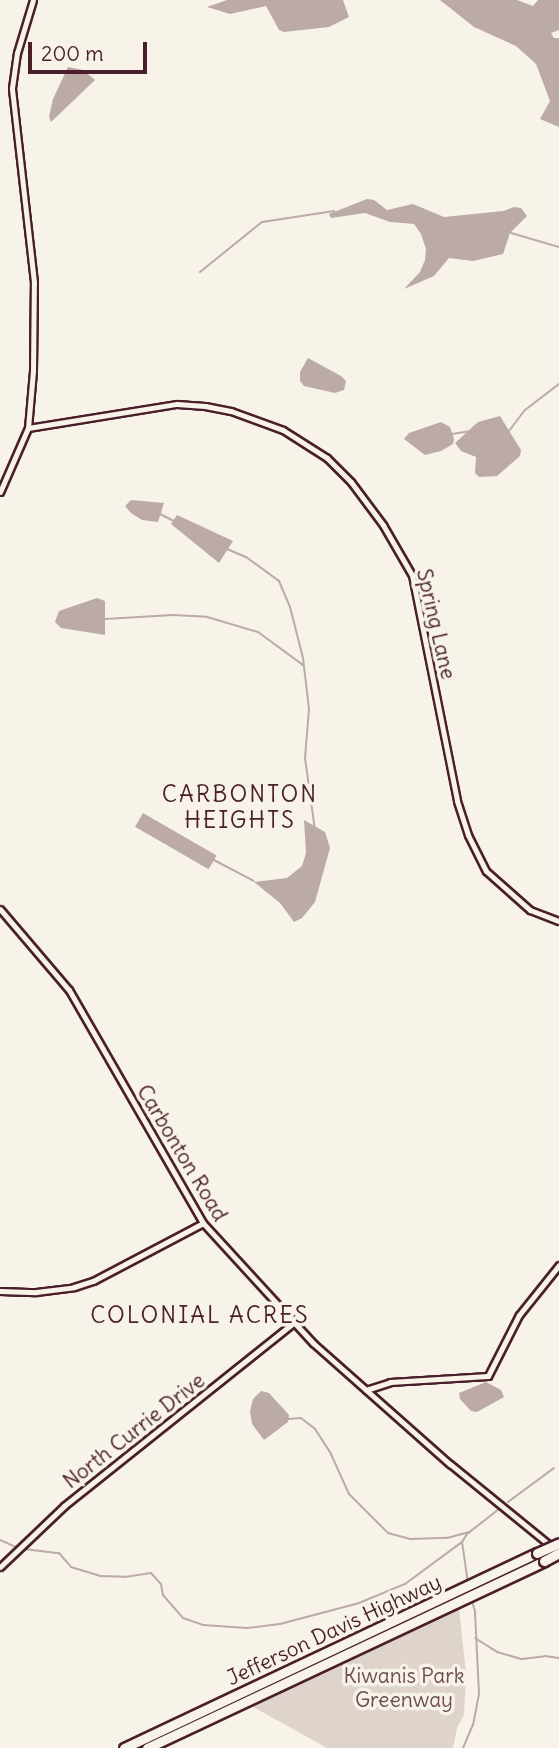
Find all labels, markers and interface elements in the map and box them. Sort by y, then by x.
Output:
scale bar [32,28,150,72]
text: 200 m [41,40,104,67]
street label: Spring Lane [411,566,461,682]
district label: CARBONTON HEIGHTS [163,780,317,834]
street label: Carbonton Road [131,1080,233,1226]
district label: COLONIAL ACRES [92,1301,308,1329]
street label: North Currie Drive [58,1368,210,1494]
street label: Jefferson Davis Highway [223,1569,445,1691]
park label: Kiwanis Park Greenway [344,1663,464,1713]

